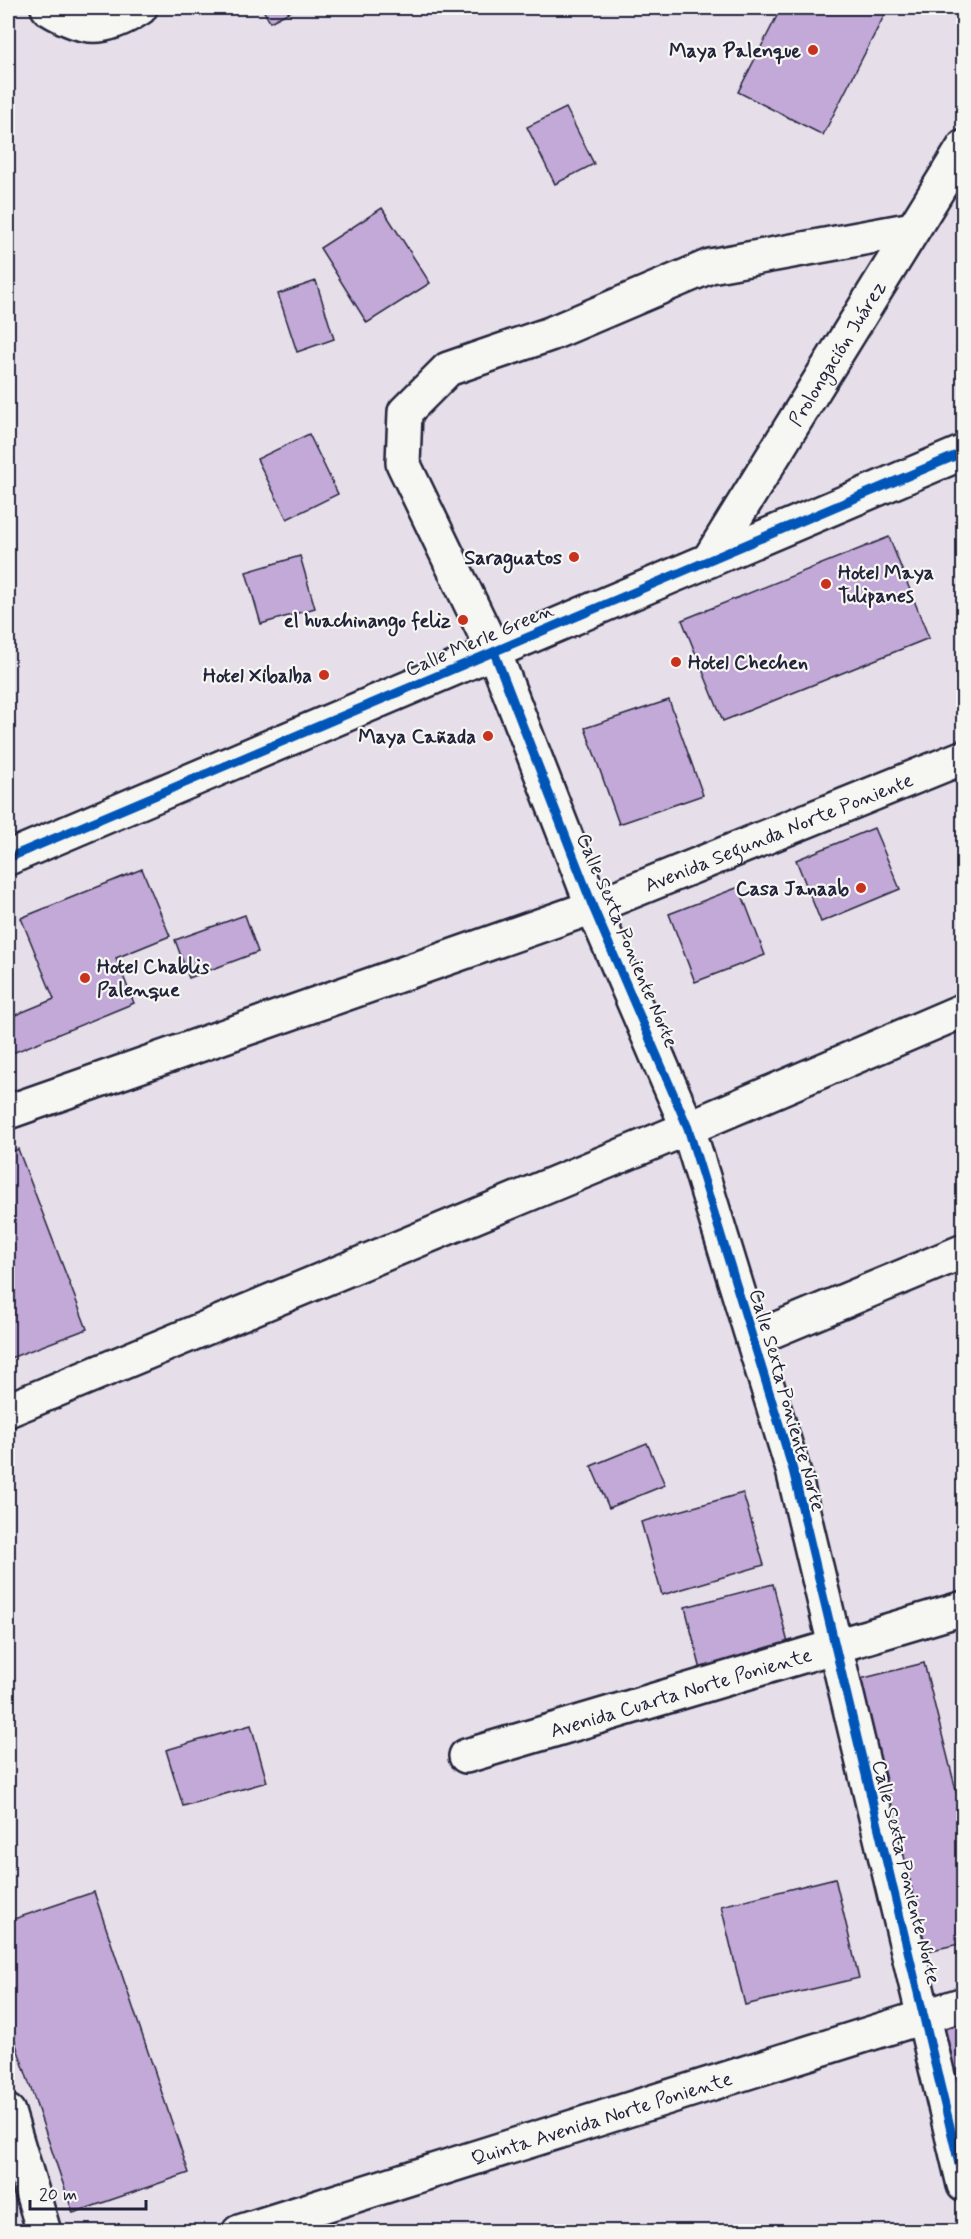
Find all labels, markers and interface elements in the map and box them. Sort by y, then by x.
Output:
place label: Maya Palenque [669,38,802,65]
marker: Maya Palenque [806,43,820,57]
street label: Prolongación Juárez [783,276,893,432]
place label: Saraguatos [464,545,562,574]
marker: Saraguatos [567,550,581,564]
place label: Hotel Maya Tulipanes [838,560,934,610]
marker: Hotel Maya Tulipanes [819,577,833,591]
street label: Calle Merle Green [401,597,558,684]
place label: el huachinango feliz [284,608,451,637]
marker: el huachinango feliz [456,613,470,627]
place label: Hotel Chechen [688,650,808,677]
marker: Hotel Chechen [669,655,683,669]
place label: Hotel Xibalba [203,663,312,690]
marker: Hotel Xibalba [317,668,331,682]
place label: Maya Cañada [358,724,476,751]
marker: Maya Cañada [481,729,495,743]
street label: Avenida Segunda Norte Poniente [641,767,918,900]
street label: Calle Sexta Poniente Norte [569,829,684,1052]
place label: Casa Janaab [736,876,849,903]
marker: Casa Janaab [854,881,868,895]
place label: Hotel Chablis Palenque [97,954,209,1004]
marker: Hotel Chablis Palenque [78,971,92,985]
street label: Calle Sexta Poniente Norte [742,1286,831,1515]
street label: Avenida Cuarta Norte Poniente [547,1642,815,1745]
street label: Calle Sexta Poniente Norte [865,1757,947,1987]
street label: Quinta Avenida Norte Poniente [468,2066,736,2173]
scale bar [30,2173,146,2211]
text: 20 m [39,2183,77,2207]

